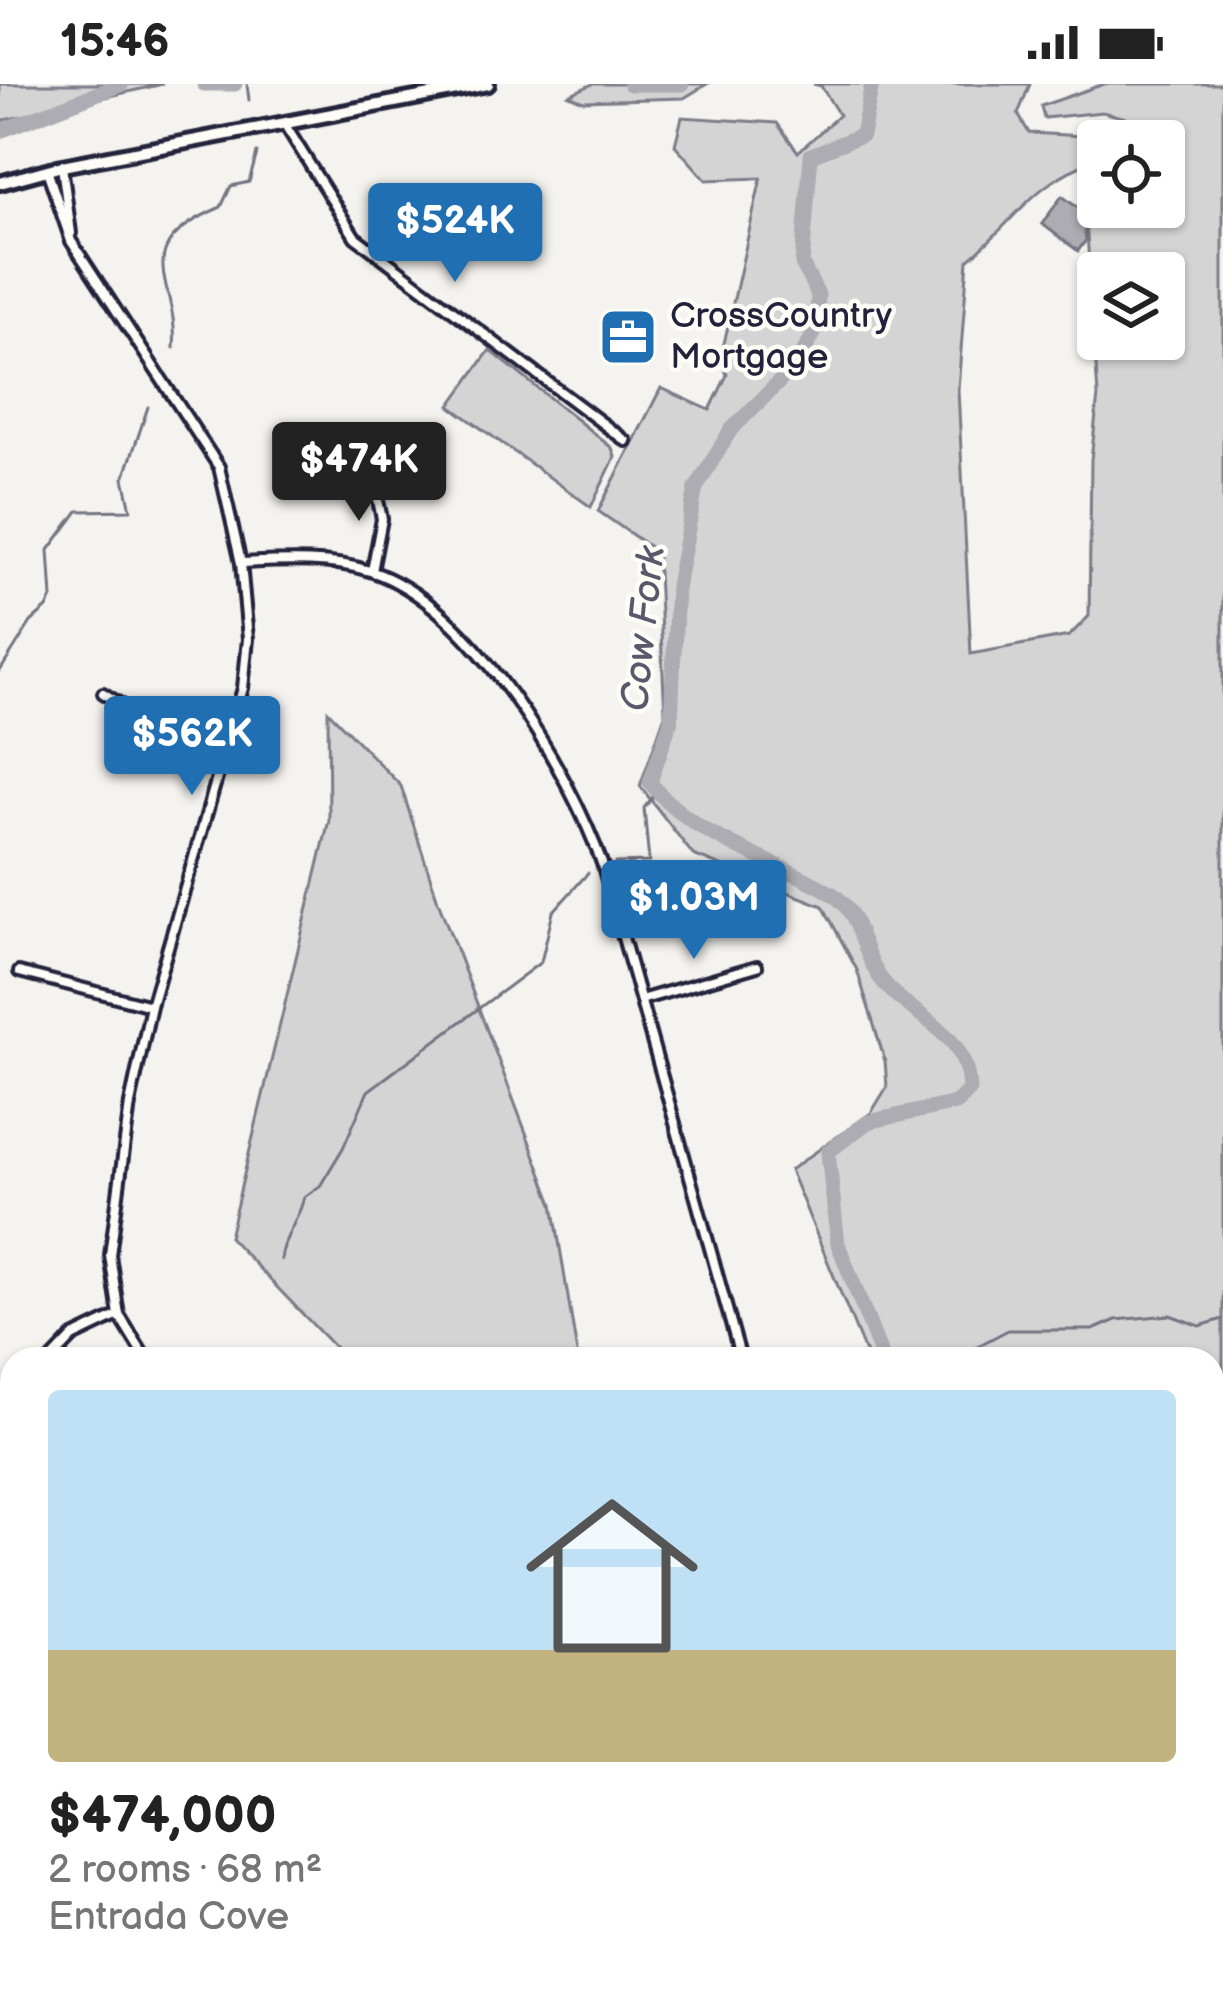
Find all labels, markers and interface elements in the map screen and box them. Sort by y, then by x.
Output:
text: 15:46 [60,15,170,70]
map controls [1077,120,1185,360]
button: locate [1077,120,1185,228]
pin: $524K [371,183,539,285]
text: $524K [395,198,515,245]
button: layers [1077,252,1185,360]
place label: CrossCountry Mortgage [670,295,893,379]
office icon: CrossCountry Mortgage [597,306,659,368]
pin: $474K [275,422,443,524]
text: $474K [299,437,419,484]
water label: Cow Fork [612,543,676,714]
pin: $562K [108,696,276,798]
text: $562K [131,711,253,758]
pin: $1.03M [596,860,792,962]
text: $1.03M [628,875,760,922]
icon: home [504,1468,720,1684]
text: $474,000 [48,1786,276,1847]
text: 2 rooms · 68 m² [48,1847,322,1894]
text: Entrada Cove [48,1894,289,1941]

